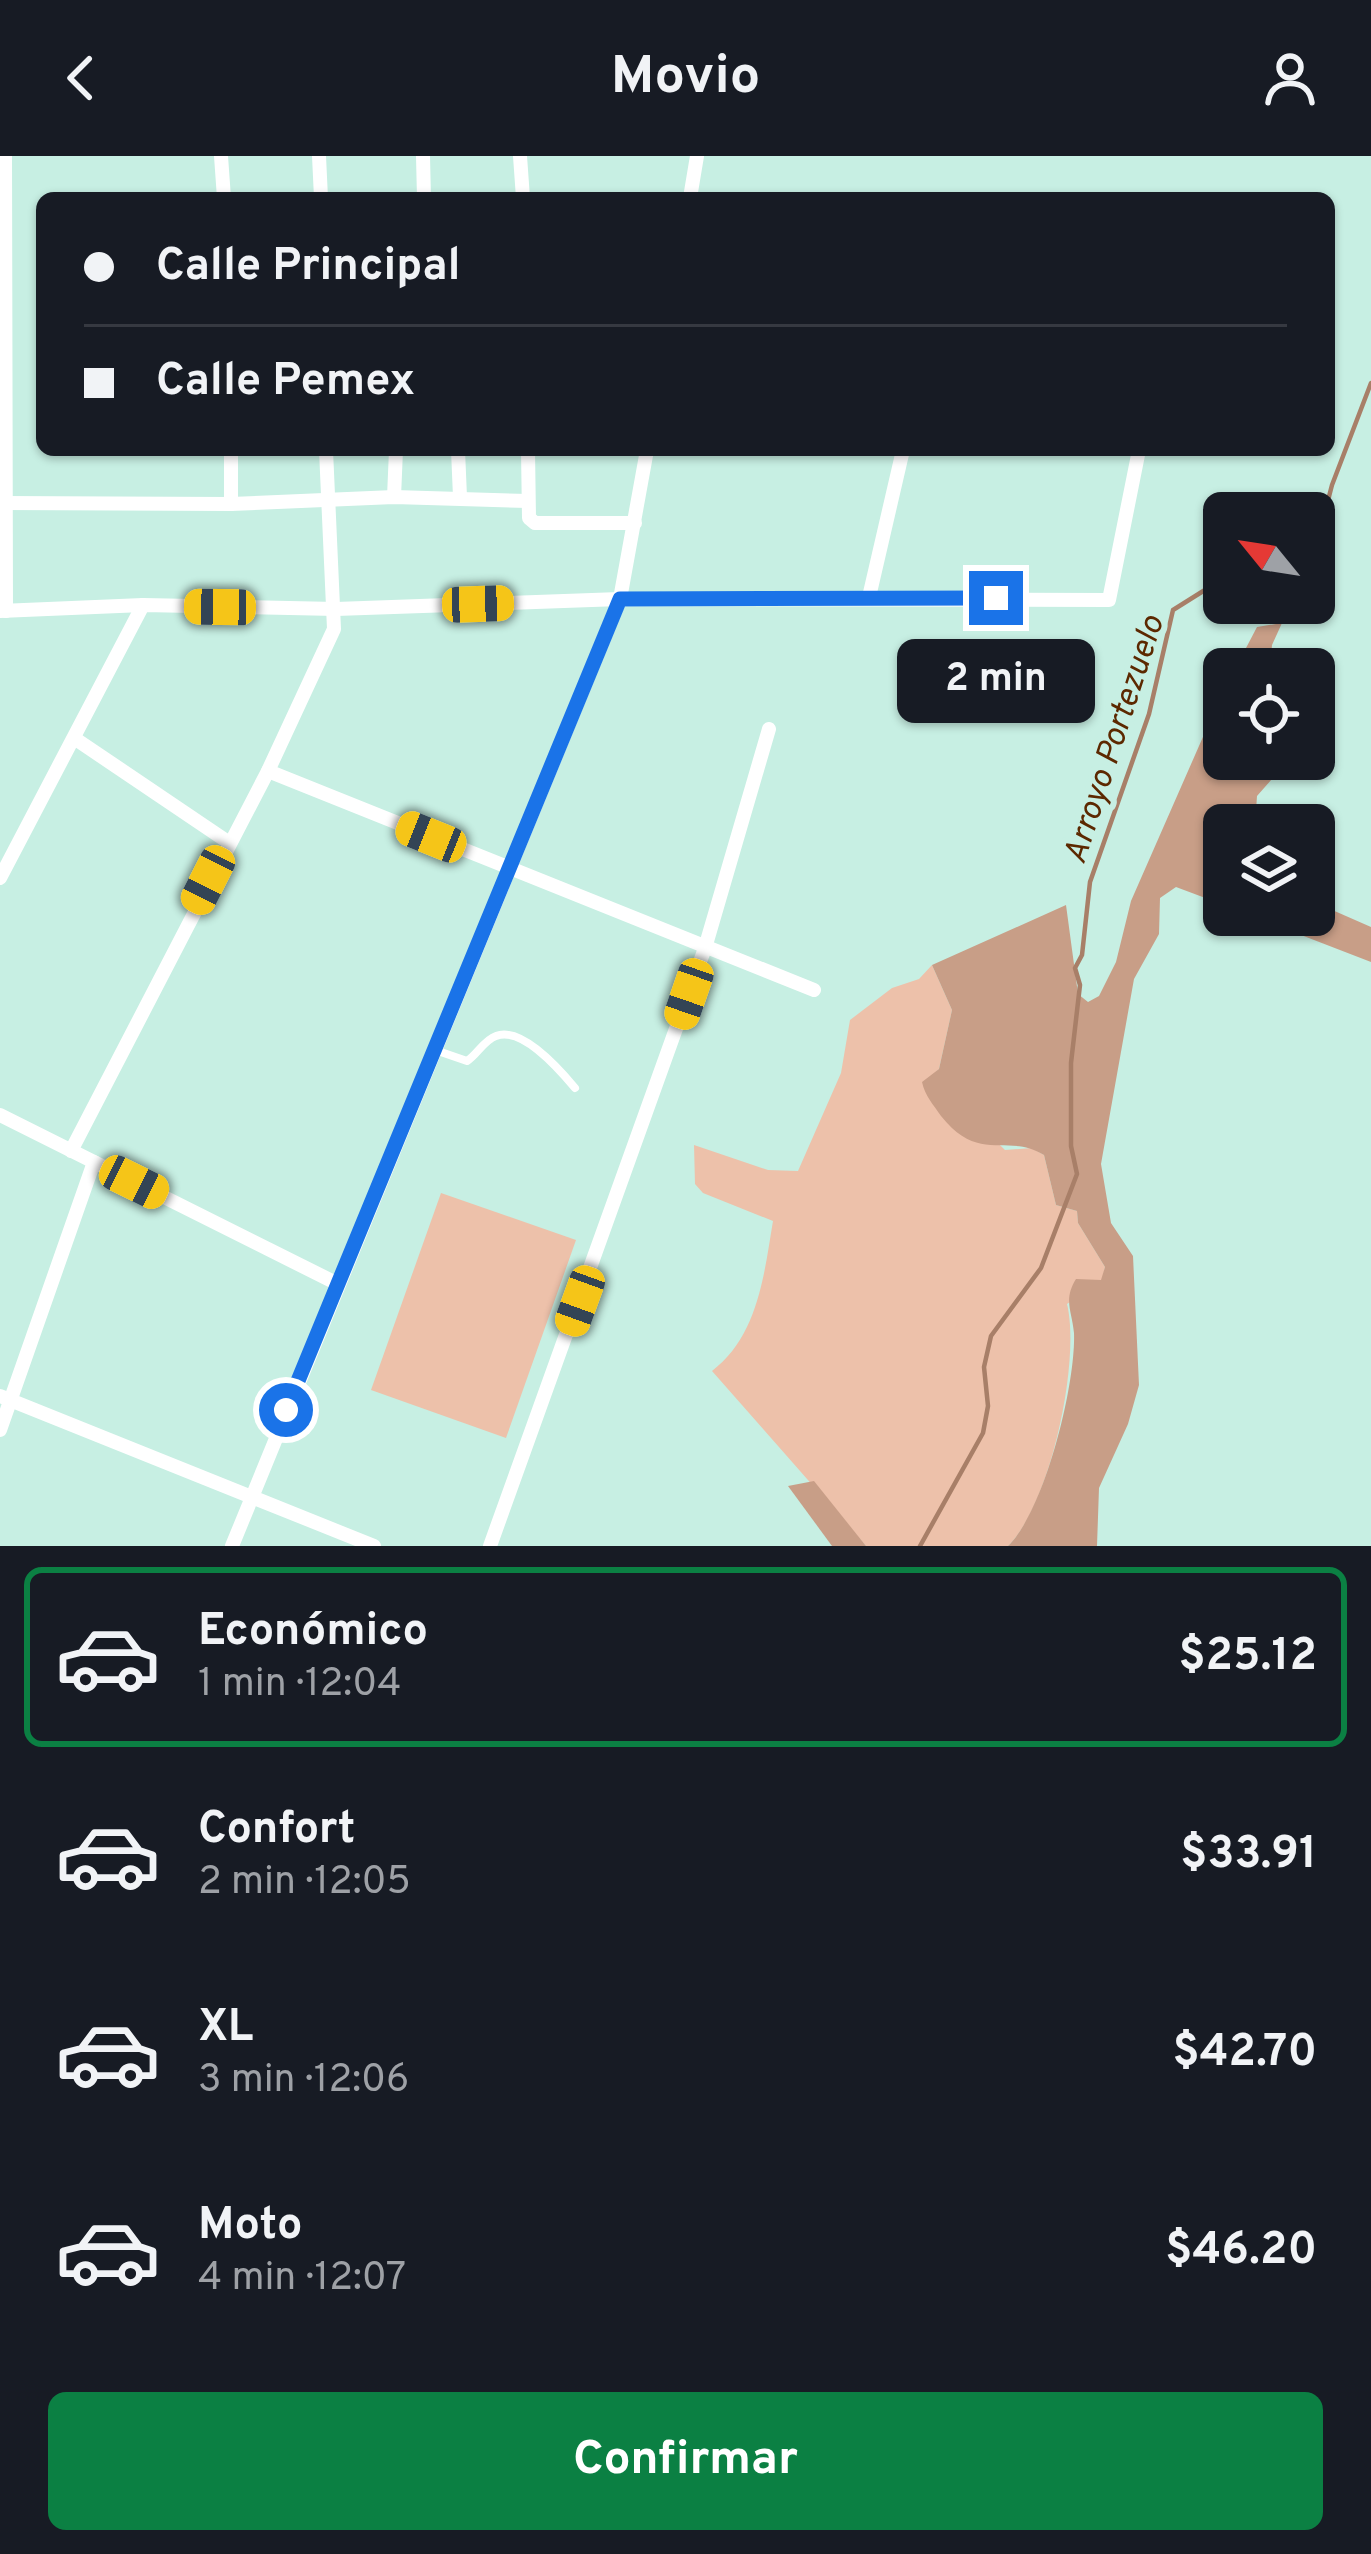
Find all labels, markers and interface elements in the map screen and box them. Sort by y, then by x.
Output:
text: Movio [611,44,760,113]
icon: back [48,45,114,111]
icon: person [1257,45,1323,111]
text: Calle Principal [156,239,461,296]
text: Calle Pemex [156,354,415,411]
north arrow [1203,492,1335,624]
map controls [1203,492,1335,936]
route end [969,571,1023,625]
car [441,585,515,623]
car [184,588,256,626]
water label: Arroyo Portezuelo [1056,611,1176,869]
callout: 2 min [897,640,1095,724]
button: locate [1203,648,1335,780]
text: 2 min [945,656,1047,705]
button: layers [1203,804,1335,936]
car [391,807,471,867]
car [176,840,240,920]
car [660,954,718,1034]
car [94,1150,174,1214]
car [551,1261,609,1341]
route start [259,1383,313,1437]
icon: car [54,1603,162,1711]
text: Económico [198,1604,428,1661]
text: $25.12 [1178,1629,1317,1686]
text: 1 min · 12:04 [198,1661,401,1710]
icon: car [54,1801,162,1909]
text: Confort [198,1802,355,1859]
text: $33.91 [1180,1827,1317,1884]
text: 2 min · 12:05 [198,1859,411,1908]
icon: car [54,1999,162,2107]
text: XL [198,2000,253,2057]
text: $42.70 [1173,2025,1317,2082]
text: 3 min · 12:06 [198,2057,409,2106]
icon: car [54,2197,162,2305]
text: Moto [198,2198,302,2255]
text: $46.20 [1165,2223,1317,2280]
text: 4 min · 12:07 [198,2255,406,2304]
button: Confirmar [48,2392,1323,2530]

